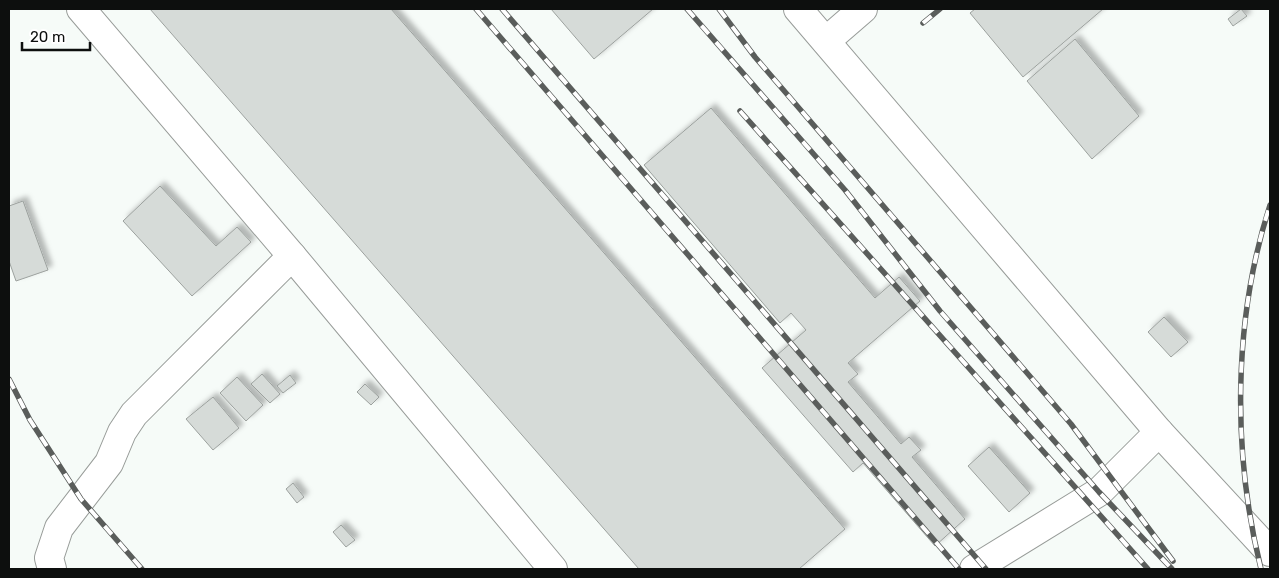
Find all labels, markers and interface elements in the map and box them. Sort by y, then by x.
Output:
scale bar [22,20,90,52]
text: 20 m [30,28,65,46]

